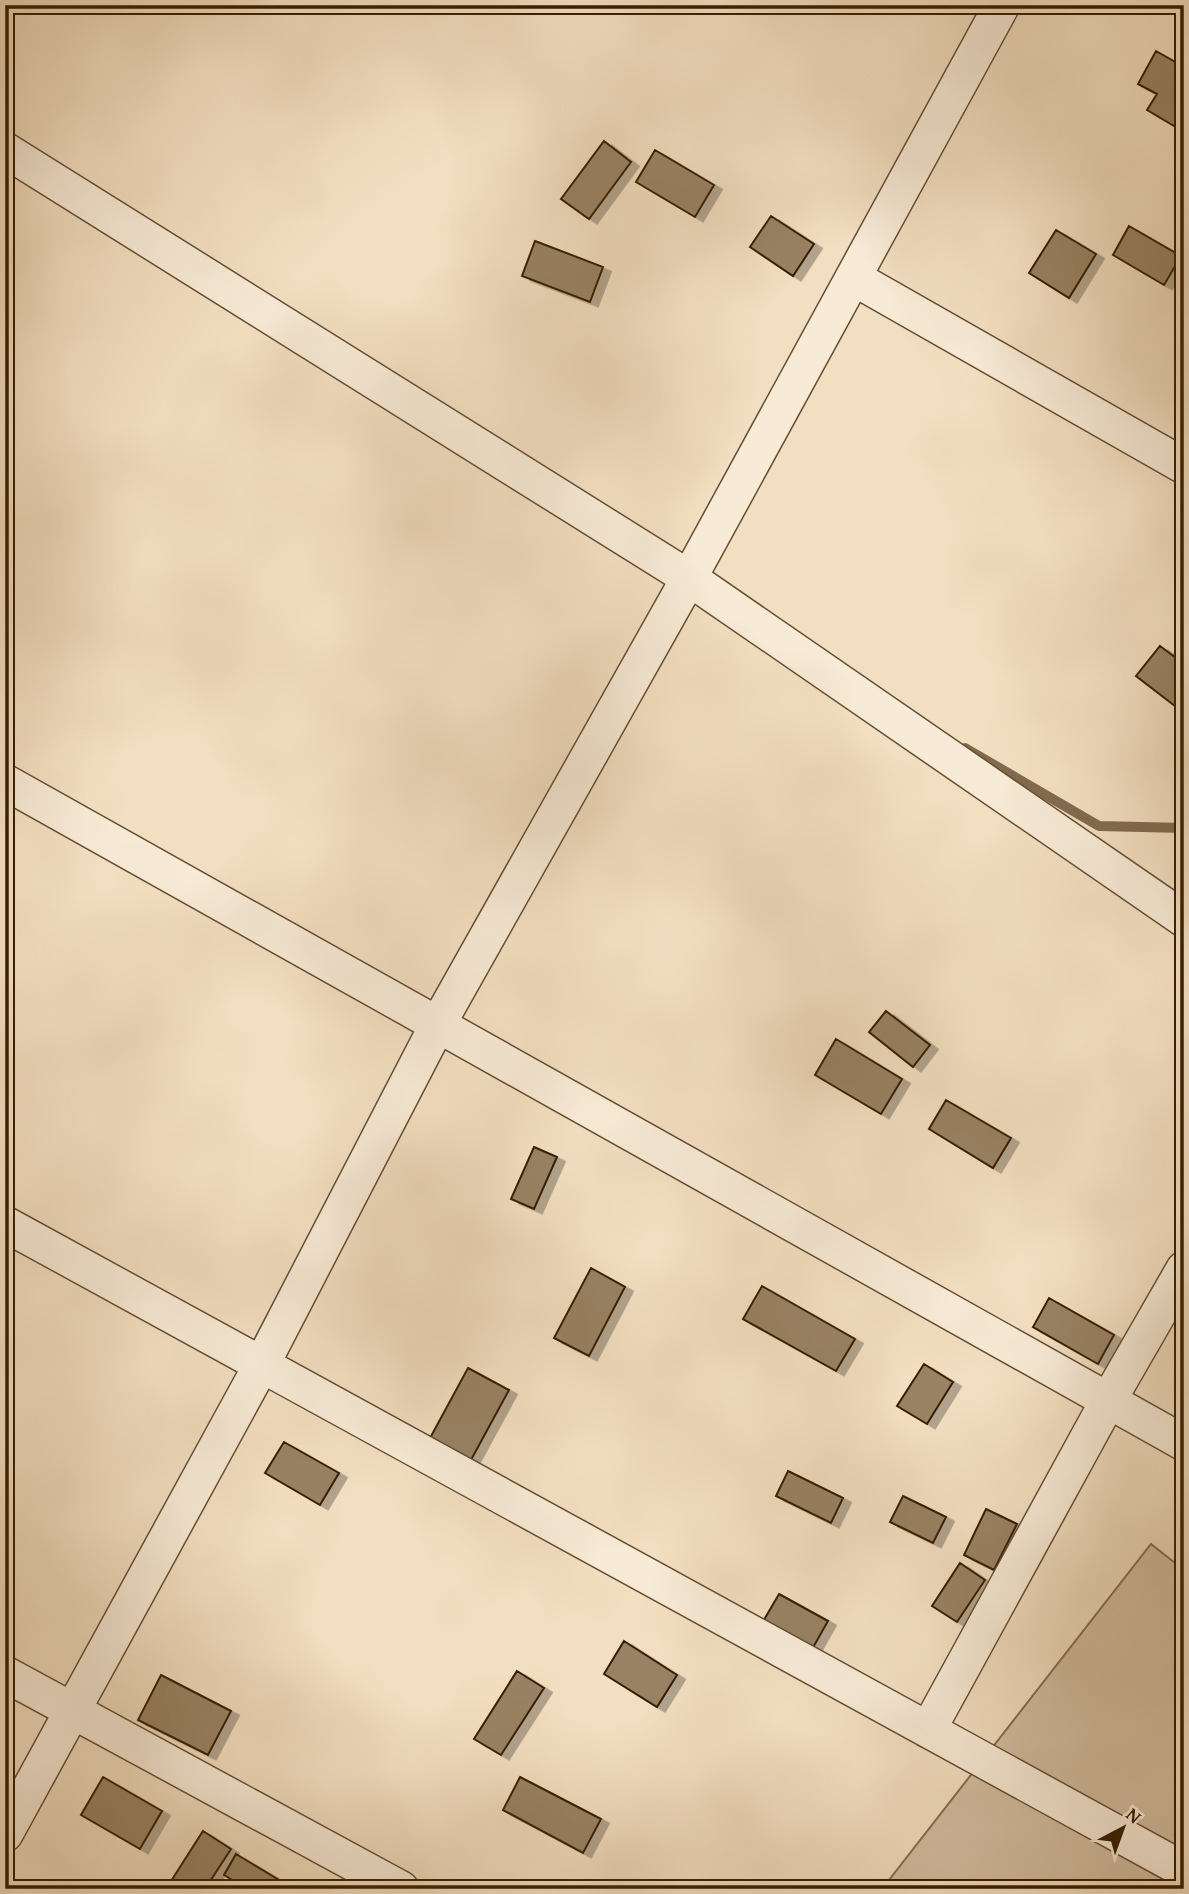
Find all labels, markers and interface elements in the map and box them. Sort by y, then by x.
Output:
north arrow [1088,1792,1158,1862]
text: N [1120,1800,1148,1830]

